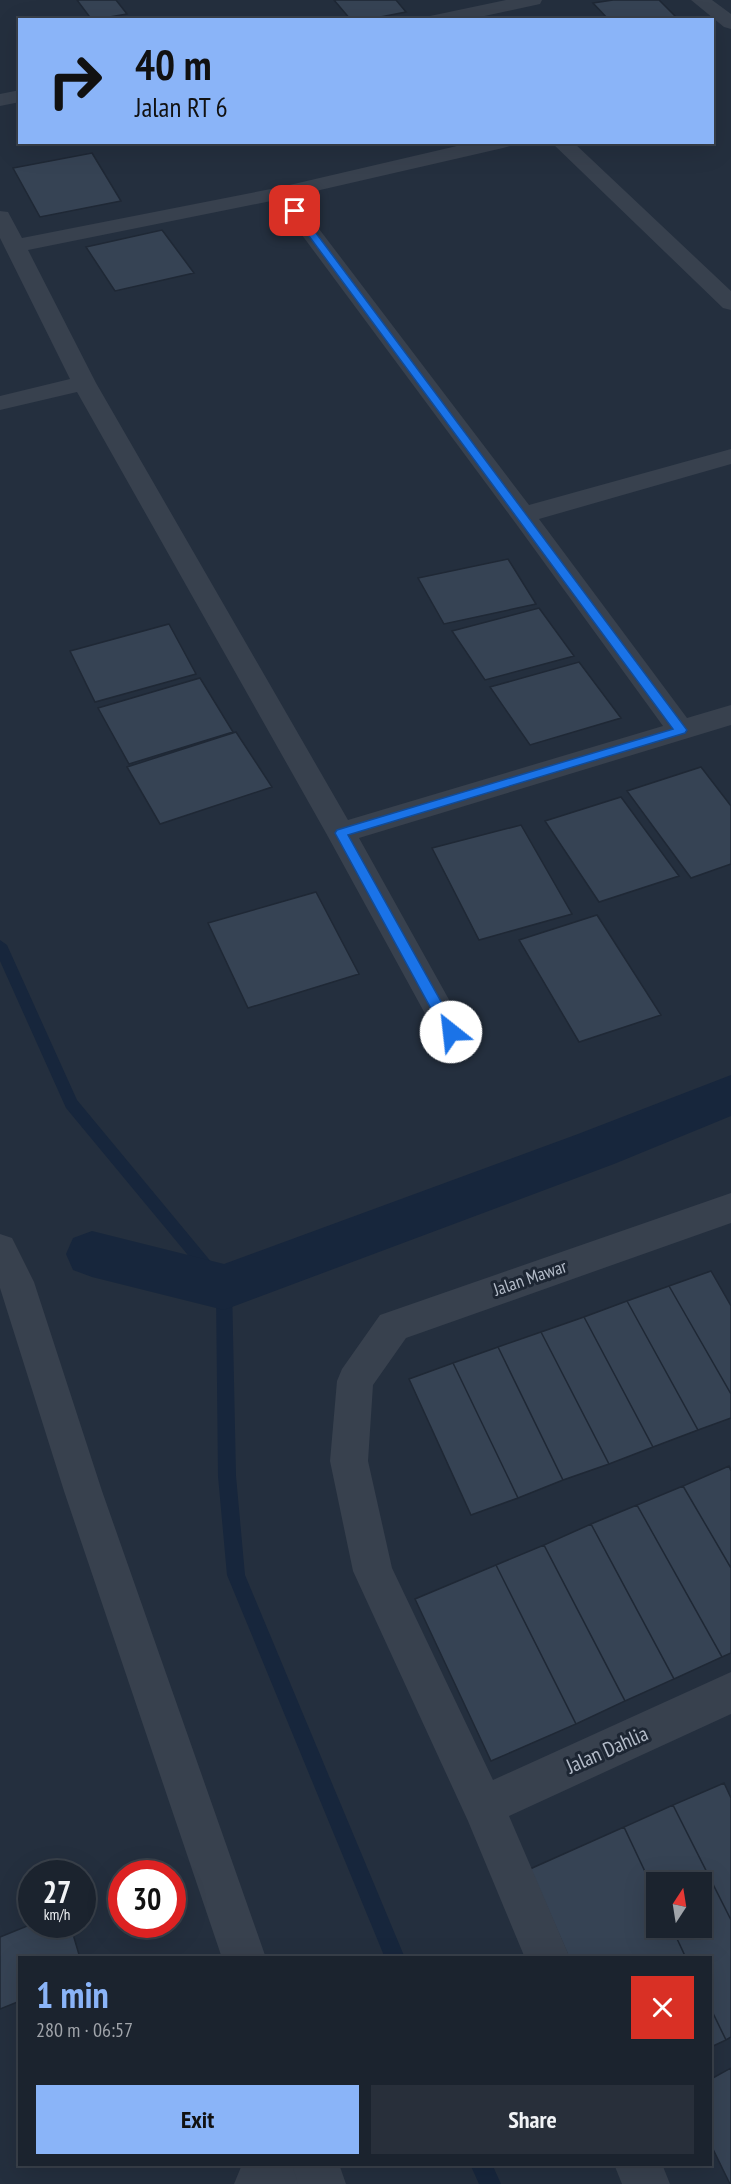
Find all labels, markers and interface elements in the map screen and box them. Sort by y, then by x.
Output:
text: 40 m [135,37,212,92]
icon: right [36,42,114,120]
text: Jalan RT 6 [135,90,228,124]
pin [269,185,320,236]
icon: arrive [278,194,311,227]
position arrow [419,1000,483,1064]
street label: Jalan Mawar [489,1254,570,1301]
street label: Jalan Dahlia [561,1720,652,1780]
speed limit sign: 30 [108,1860,186,1938]
text: 27 [43,1872,71,1911]
north arrow [646,1872,712,1938]
map controls [646,1872,712,1938]
text: km/h [44,1905,70,1924]
text: 1 min [36,1971,109,2018]
button: close [631,1976,694,2039]
text: 280 m · 06:57 [36,2017,133,2043]
button: Exit [36,2085,359,2154]
button: Share [371,2085,694,2154]

